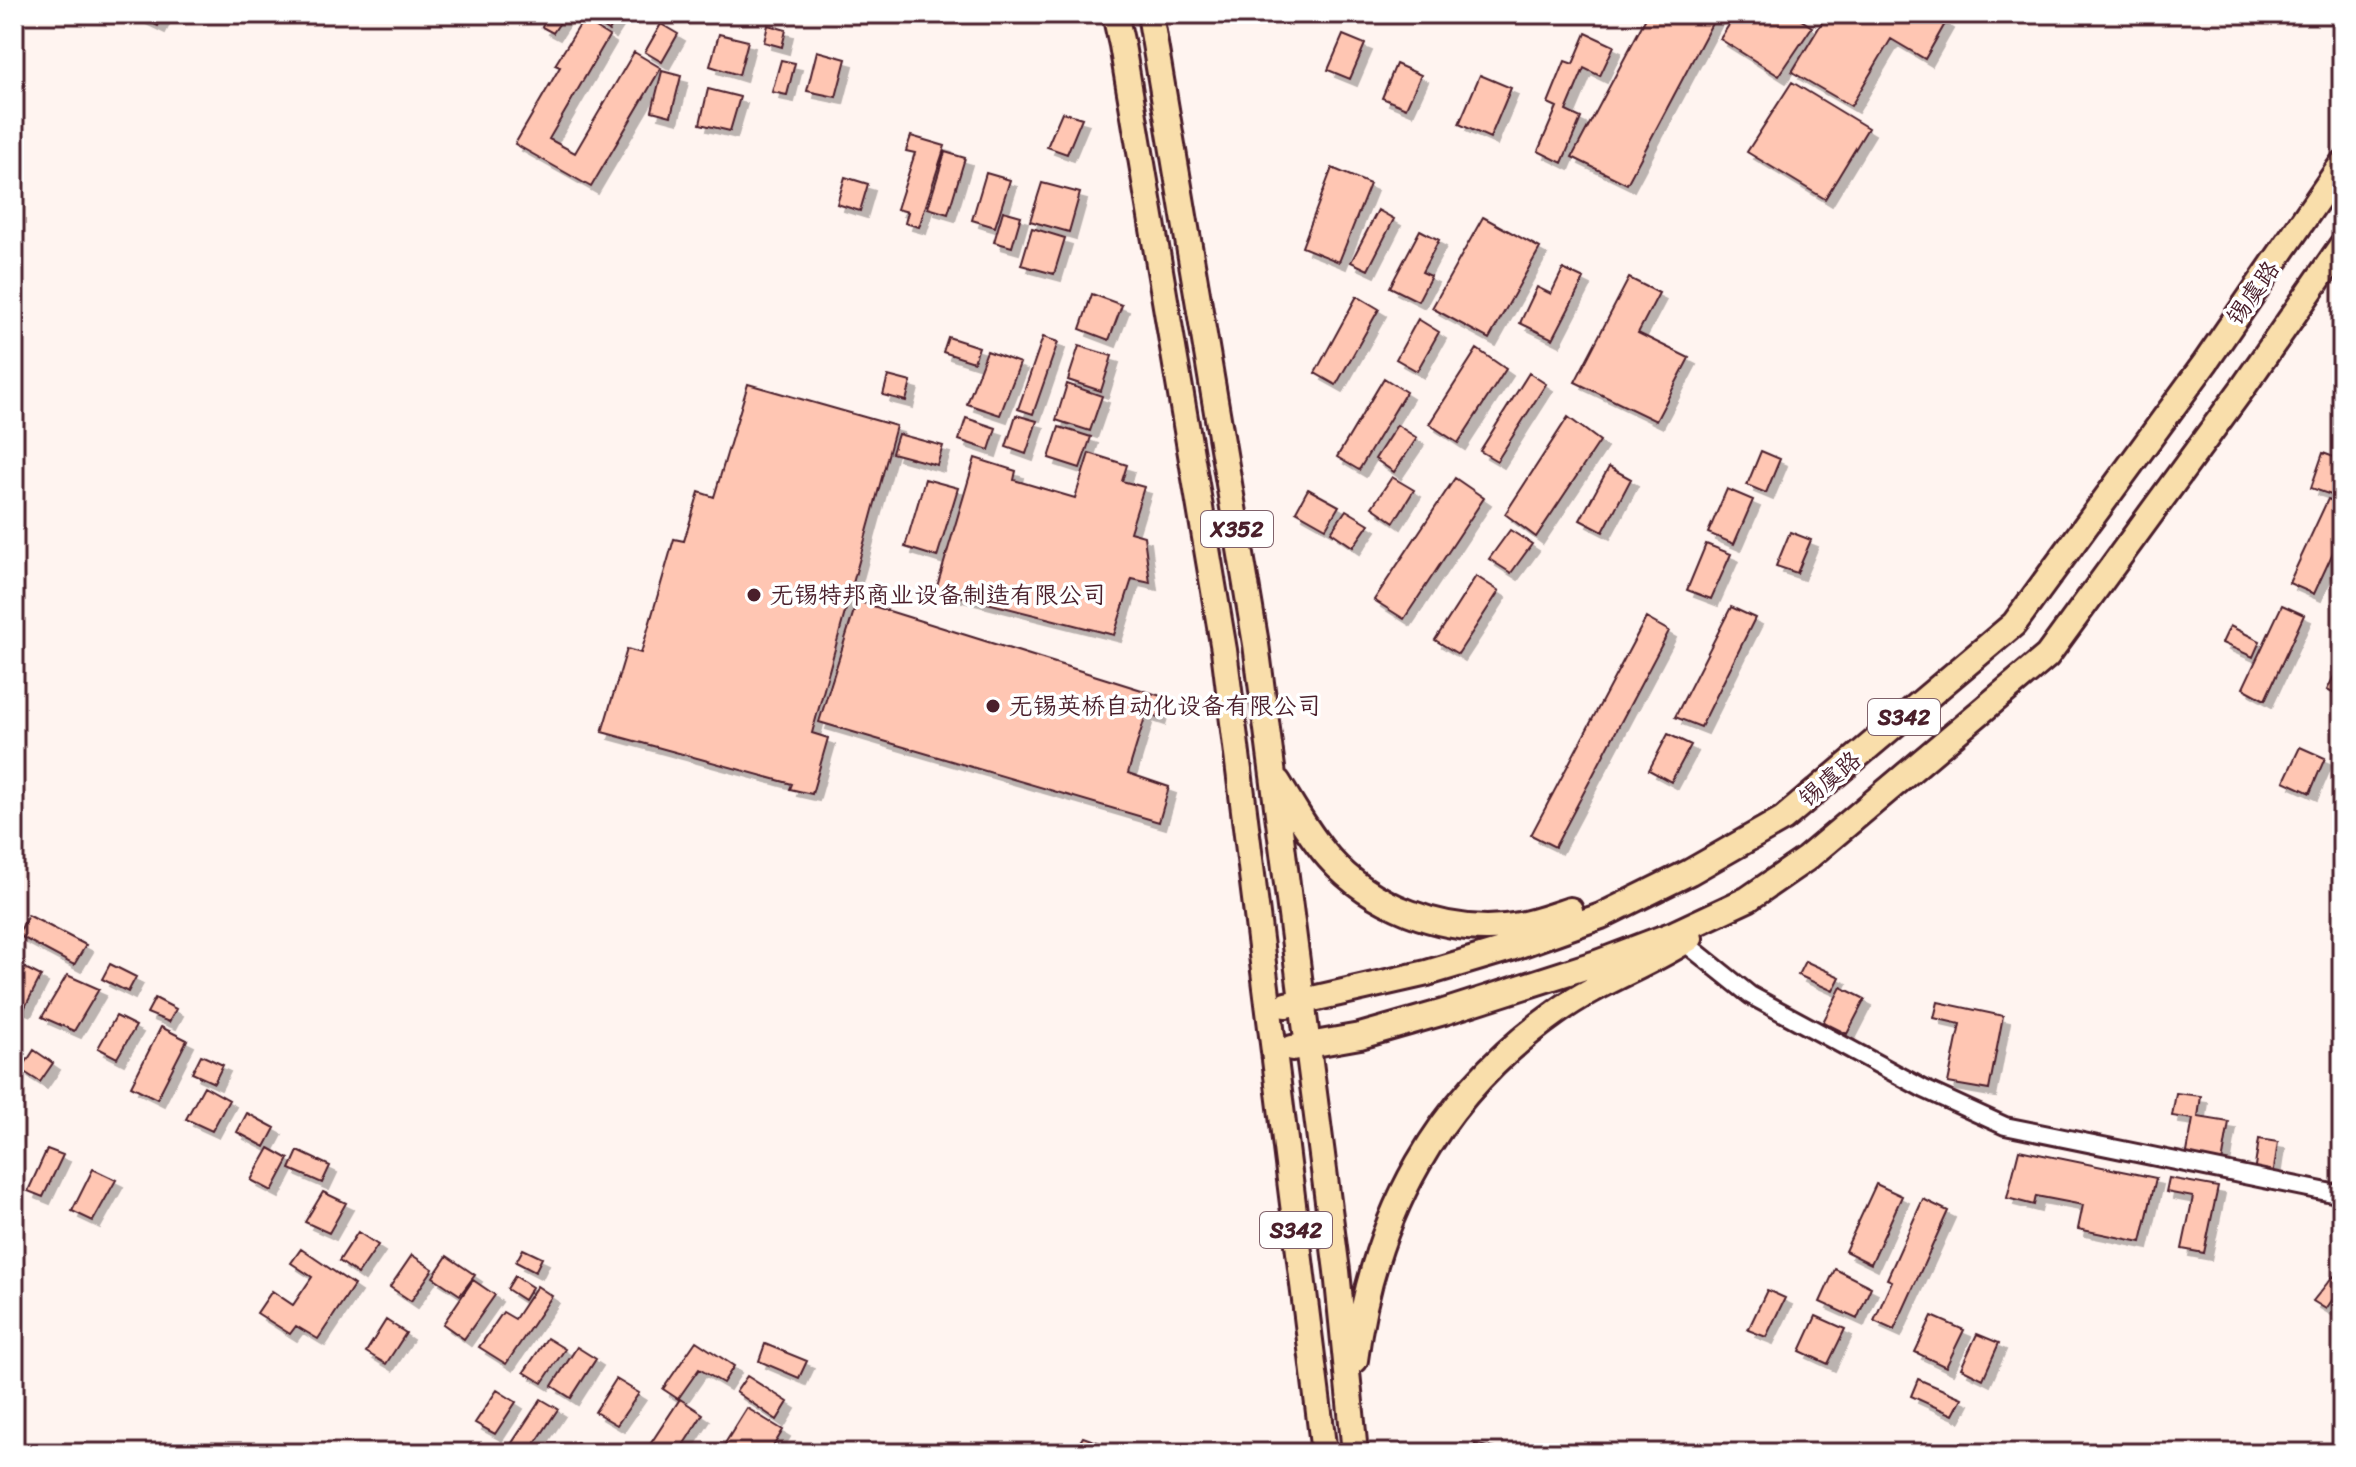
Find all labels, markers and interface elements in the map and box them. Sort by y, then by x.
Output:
street label: 锡虞路 [2215,251,2291,335]
road number: X352 [1201,511,1273,547]
place label: 无锡特邦商业设备制造有限公司 [770,574,1106,616]
marker: 无锡特邦商业设备制造有限公司 [745,586,763,604]
place label: 无锡英桥自动化设备有限公司 [1009,685,1321,727]
marker: 无锡英桥自动化设备有限公司 [984,697,1002,715]
road number: S342 [1868,699,1940,735]
street label: 锡虞路 [1789,740,1871,818]
road number: S342 [1260,1212,1332,1248]

